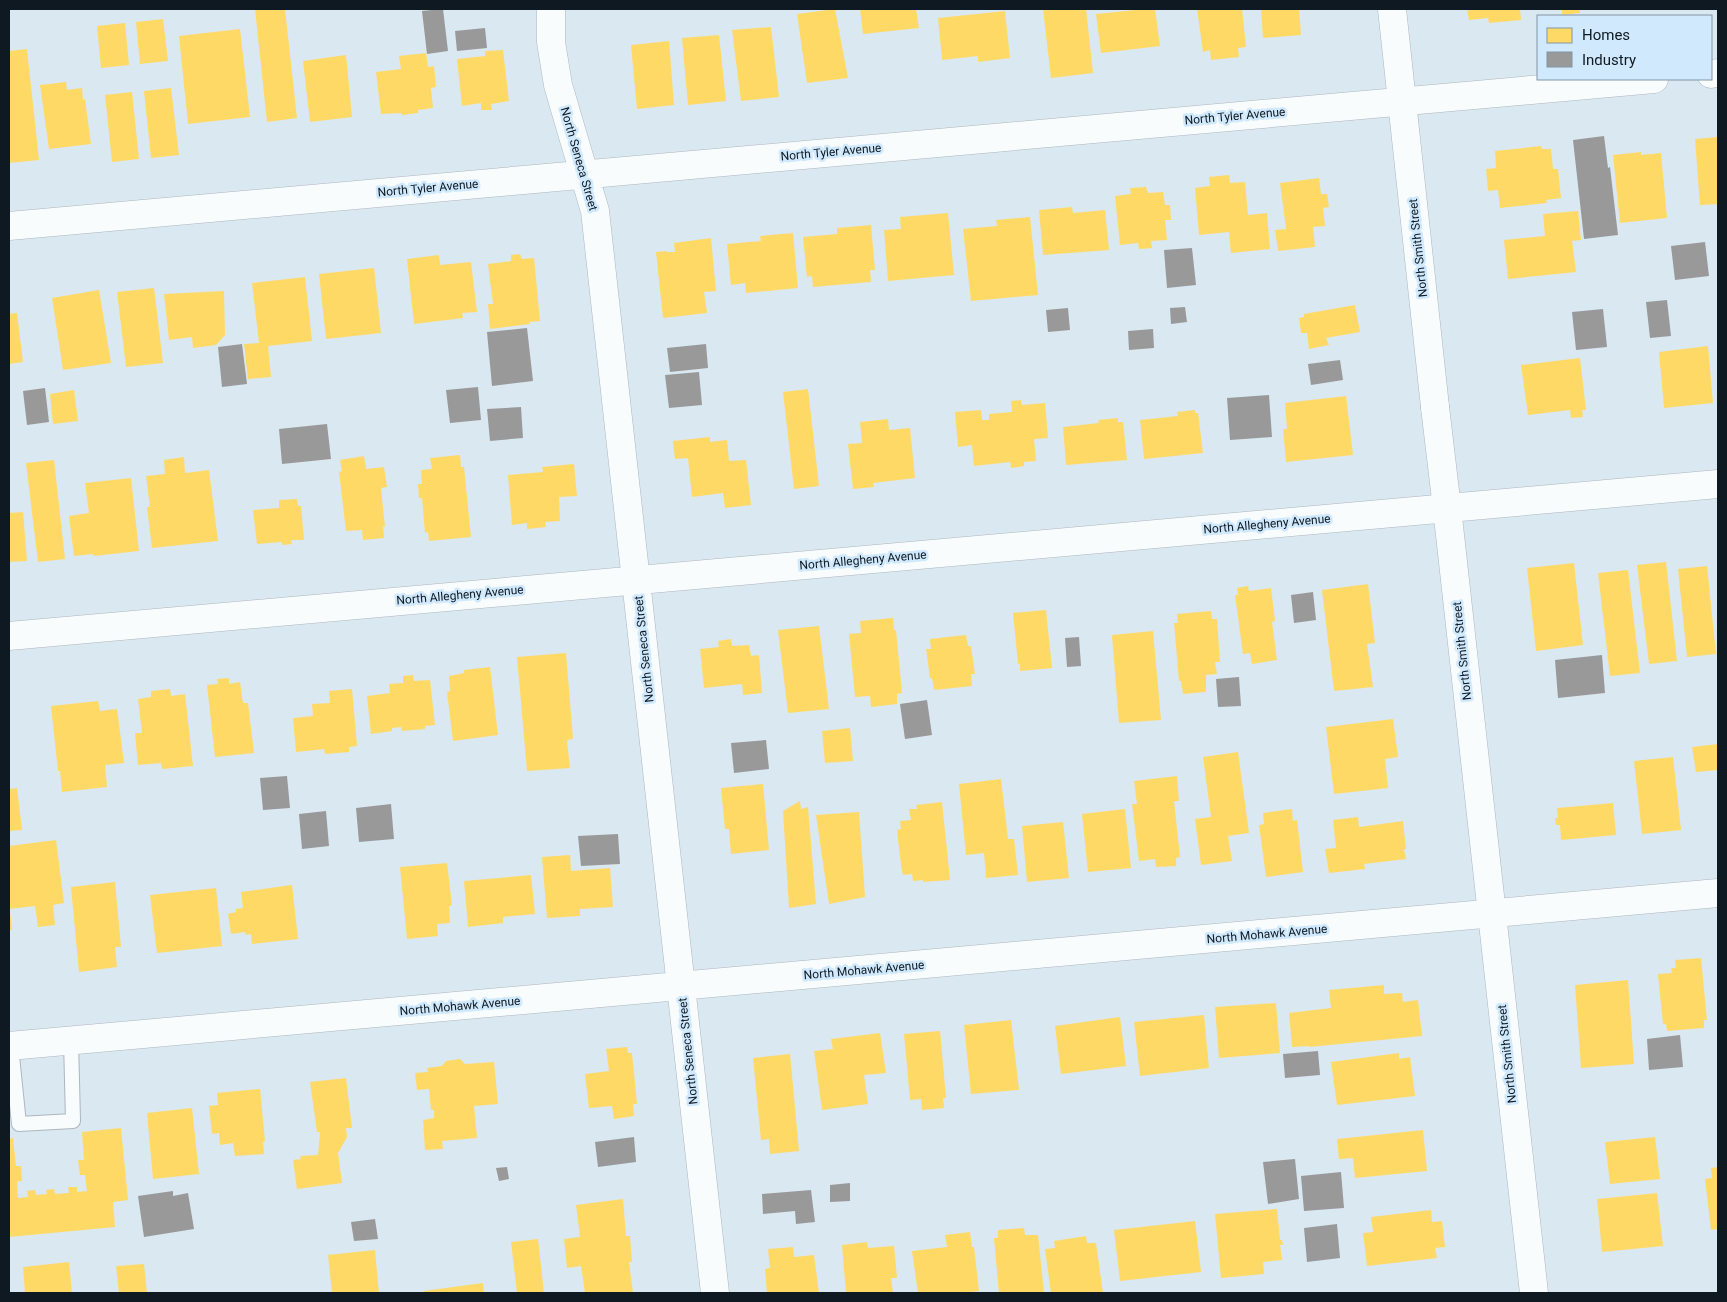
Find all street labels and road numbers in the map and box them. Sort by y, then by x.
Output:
street label: North Tyler Avenue [1184,105,1286,127]
street label: North Seneca Street [557,106,601,213]
street label: North Tyler Avenue [780,141,882,163]
street label: North Tyler Avenue [377,177,479,199]
street label: North Smith Street [1406,198,1430,298]
street label: North Allegheny Avenue [1203,511,1331,537]
street label: North Allegheny Avenue [799,547,927,573]
street label: North Allegheny Avenue [396,582,524,608]
street label: North Seneca Street [631,595,657,703]
street label: North Smith Street [1450,601,1474,701]
street label: North Mohawk Avenue [1206,922,1328,946]
street label: North Mohawk Avenue [803,958,925,982]
street label: North Mohawk Avenue [399,994,521,1018]
street label: North Seneca Street [675,997,701,1105]
street label: North Smith Street [1495,1004,1519,1104]

